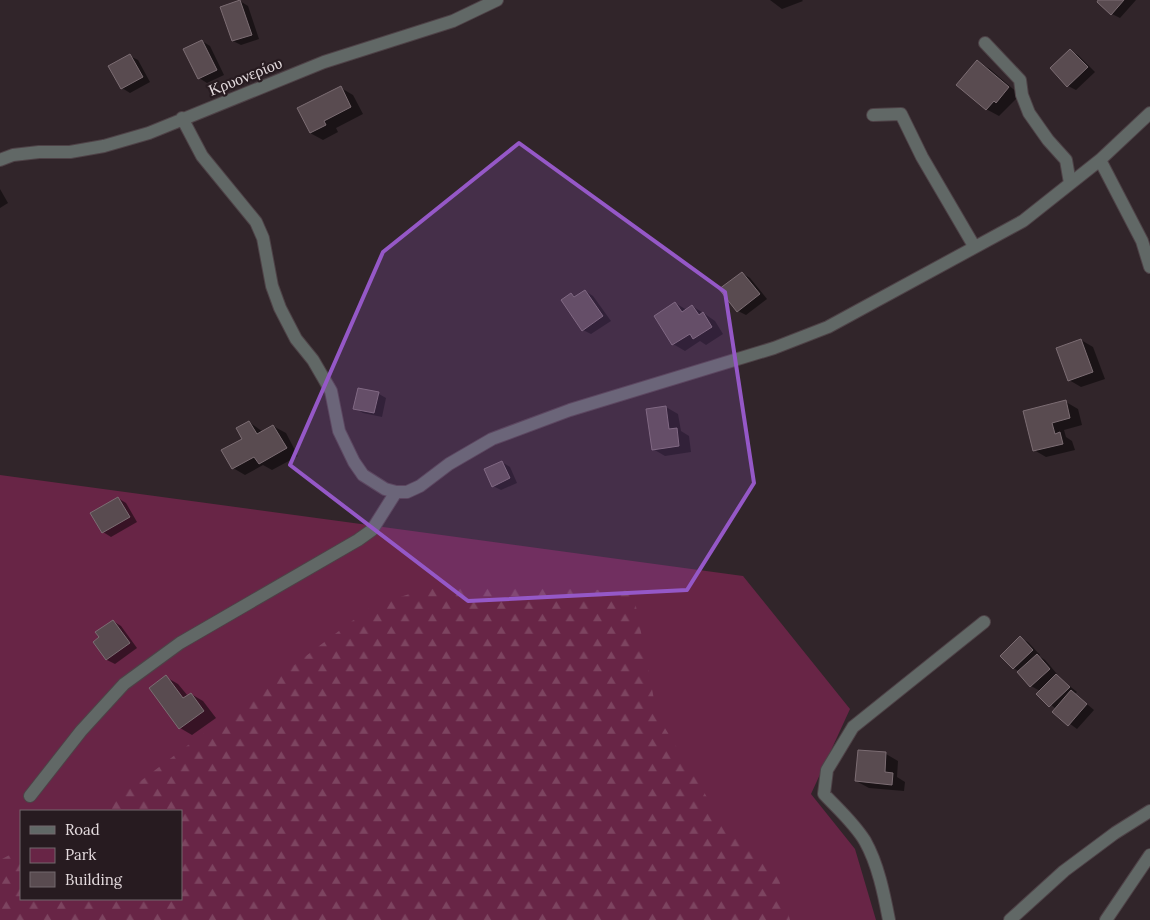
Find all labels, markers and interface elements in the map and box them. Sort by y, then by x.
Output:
street label: Κρυονερίου [205,52,285,100]
legend [20,810,182,900]
text: Road [65,820,100,839]
text: Park [65,845,96,864]
text: Building [65,870,123,889]

